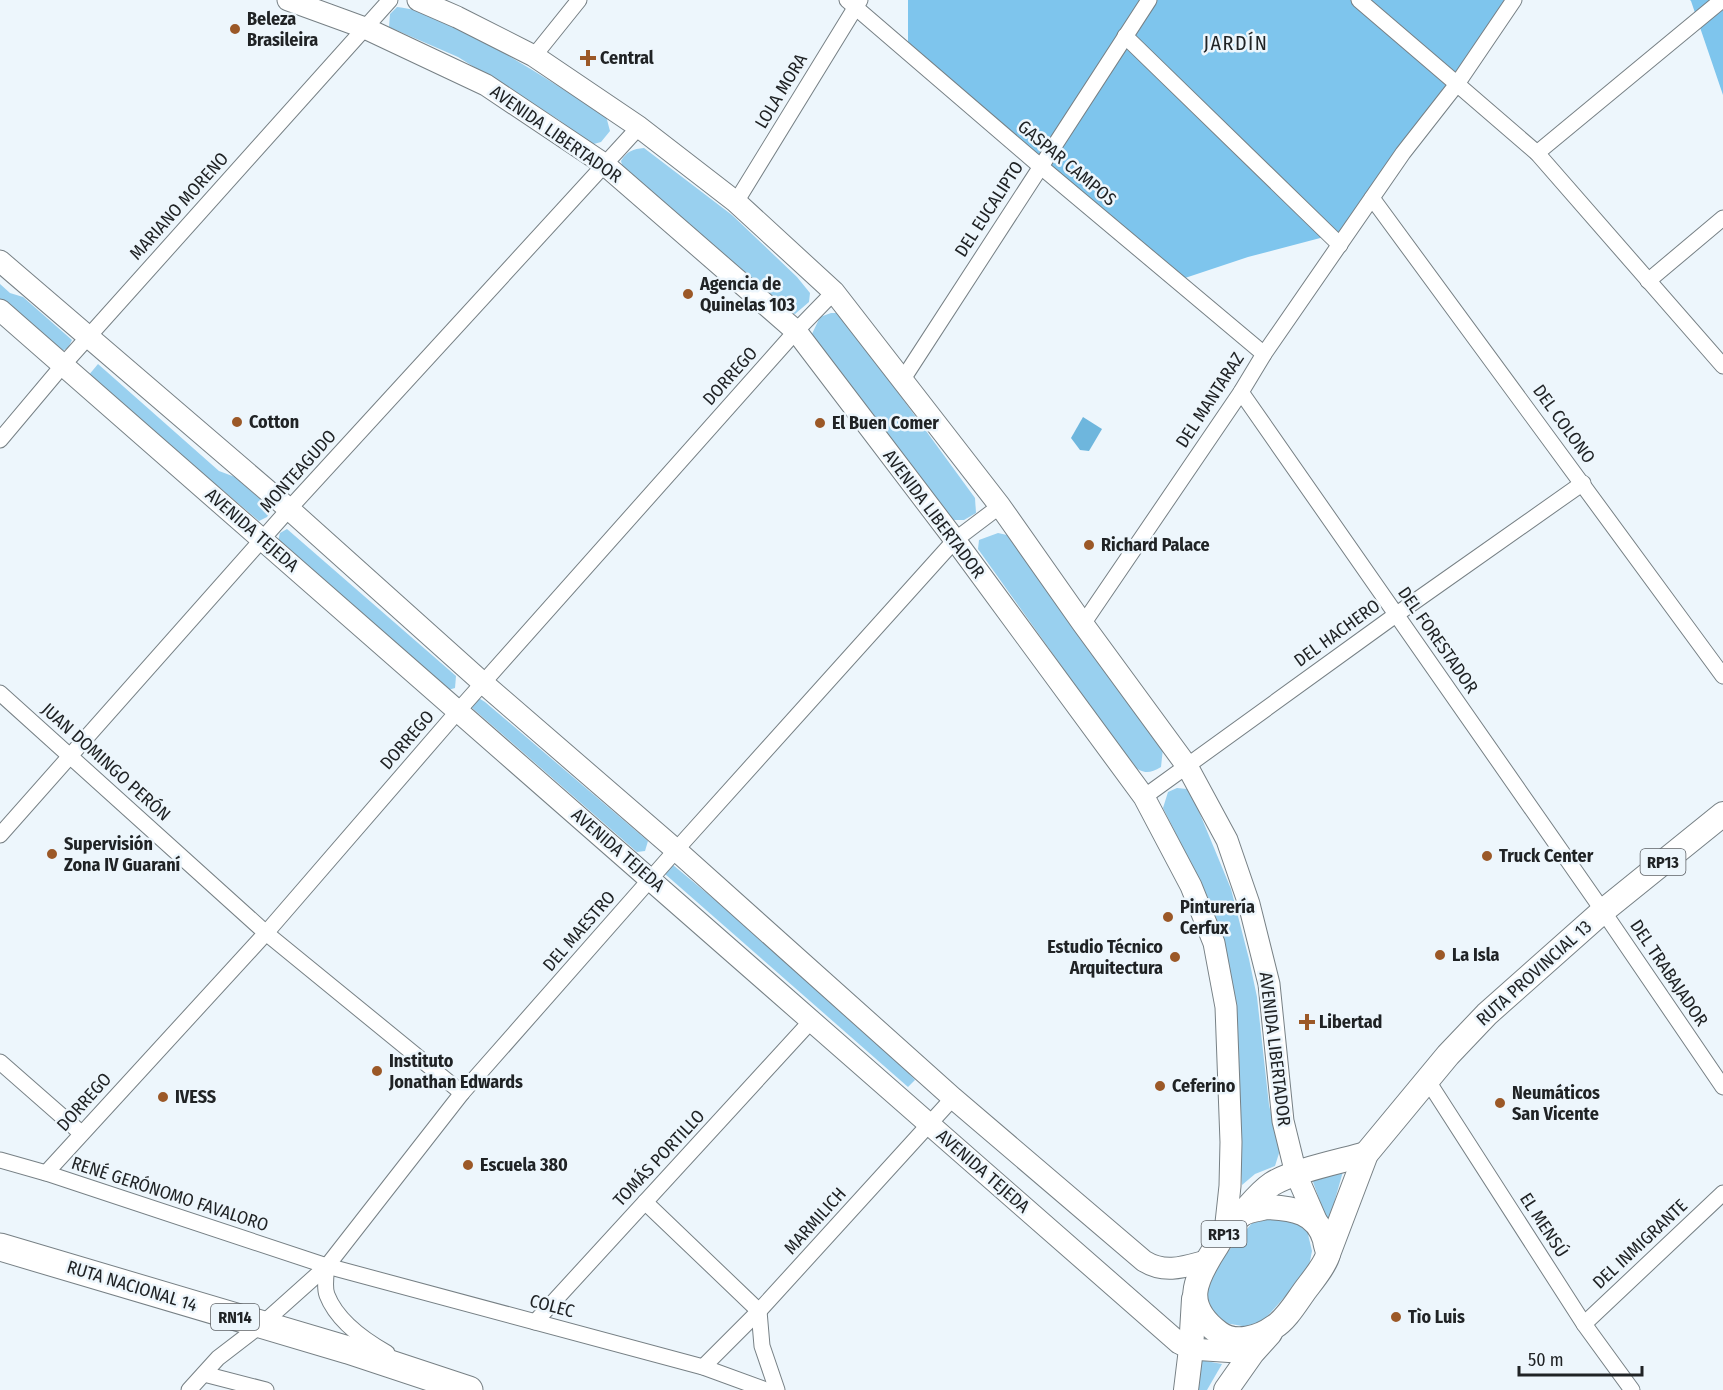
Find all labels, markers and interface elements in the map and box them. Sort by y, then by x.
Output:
place label: Beleza Brasileira [247,8,318,51]
marker: Beleza Brasileira [228,22,242,36]
district label: JARDÍN [1204,31,1268,55]
place label: Central [600,47,654,69]
street label: LOLA MORA [750,49,812,132]
marker: Central [581,51,595,65]
street label: AVENIDA LIBERTADOR [486,80,626,188]
street label: GASPAR CAMPOS [1013,115,1121,211]
street label: MARIANO MORENO [125,148,233,264]
street label: DEL EUCALIPTO [950,157,1028,261]
place label: Agencia de Quinelas 103 [699,273,795,316]
marker: Agencia de Quinelas 103 [681,287,695,301]
street label: DORREGO [698,342,762,410]
street label: DEL MANTARAZ [1171,348,1249,452]
street label: DEL COLONO [1528,380,1600,468]
place label: Cotton [249,411,299,433]
place label: El Buen Comer [832,412,939,434]
marker: Cotton [230,415,244,429]
marker: El Buen Comer [813,416,827,430]
street label: MONTEAGUDO [255,425,341,517]
street label: AVENIDA LIBERTADOR [878,445,990,583]
street label: AVENIDA TEJEDA [201,484,303,577]
place label: Richard Palace [1101,534,1210,556]
marker: Richard Palace [1082,538,1096,552]
street label: DEL FORESTADOR [1393,582,1483,698]
street label: DEL HACHERO [1290,594,1384,672]
street label: JUAN DOMINGO PERÓN [37,698,175,826]
street label: DORREGO [375,706,439,774]
street label: AVENIDA TEJEDA [567,804,669,897]
place label: Supervisión Zona IV Guaraní [64,833,181,876]
place label: Truck Center [1499,845,1594,867]
marker: Supervisión Zona IV Guaraní [45,847,59,861]
marker: Truck Center [1480,849,1494,863]
road number: RP13 [1640,849,1686,875]
street label: DEL MAESTRO [538,886,620,976]
place label: Pinturería Cerfux [1180,896,1255,939]
marker: Pinturería Cerfux [1161,910,1175,924]
street label: DEL TRABAJADOR [1625,915,1713,1031]
street label: RUTA PROVINCIAL 13 [1472,916,1596,1030]
place label: Estudio Técnico Arquitectura [1047,936,1163,979]
place label: La Isla [1452,944,1500,966]
marker: La Isla [1433,948,1447,962]
marker: Estudio Técnico Arquitectura [1168,950,1182,964]
street label: AVENIDA LIBERTADOR [1255,971,1295,1128]
place label: Libertad [1319,1011,1382,1033]
marker: Libertad [1300,1015,1314,1029]
place label: Instituto Jonathan Edwards [388,1050,523,1093]
marker: Instituto Jonathan Edwards [370,1064,384,1078]
street label: DORREGO [52,1068,116,1136]
place label: Ceferino [1172,1075,1236,1097]
marker: Ceferino [1153,1079,1167,1093]
place label: Neumáticos San Vicente [1512,1082,1600,1125]
place label: IVESS [175,1086,216,1108]
marker: IVESS [156,1090,170,1104]
marker: Neumáticos San Vicente [1493,1096,1507,1110]
street label: TOMÁS PORTILLO [608,1104,709,1211]
street label: AVENIDA TEJEDA [932,1125,1034,1218]
street label: RENÉ GERÓNOMO FAVALORO [69,1151,272,1236]
place label: Escuela 380 [480,1154,568,1176]
marker: Escuela 380 [461,1158,475,1172]
street label: MARMILICH [779,1183,851,1259]
street label: EL MENSÚ [1515,1188,1574,1261]
street label: DEL INMIGRANTE [1588,1195,1692,1293]
road number: RP13 [1202,1221,1246,1247]
street label: RUTA NACIONAL 14 [64,1256,200,1316]
street label: COLEC [527,1289,577,1323]
road number: RN14 [211,1304,259,1330]
place label: Tìo Luis [1408,1306,1465,1328]
marker: Tìo Luis [1389,1310,1403,1324]
scale bar [1519,1339,1642,1377]
text: 50 m [1528,1349,1564,1371]

